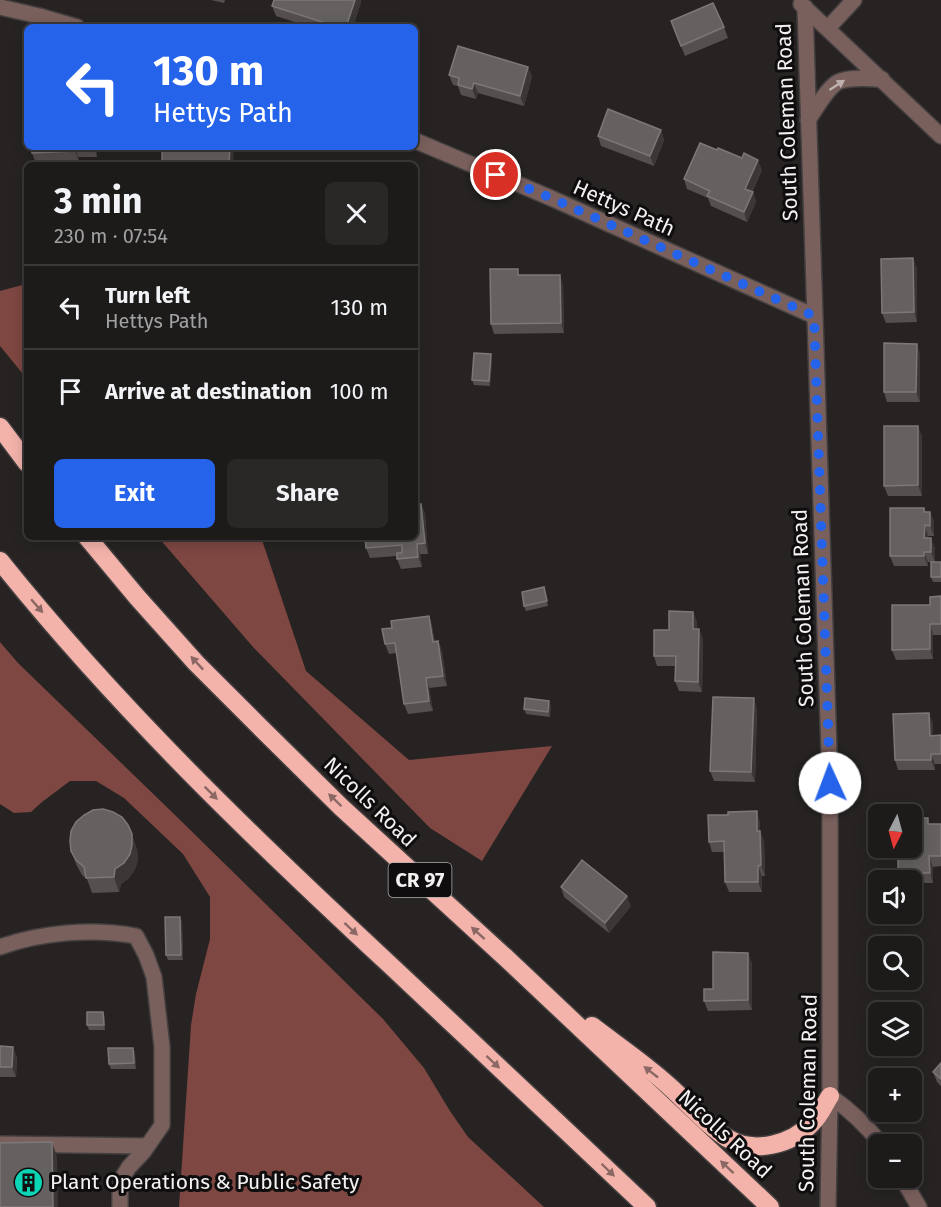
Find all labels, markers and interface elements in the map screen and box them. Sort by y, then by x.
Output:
street label: South Coleman Road [771,23,803,221]
text: 130 m [153,46,264,96]
icon: left [54,48,132,126]
one-way arrow [829,80,846,91]
text: Hettys Path [153,97,293,129]
pin [470,149,521,200]
icon: arrive [479,158,512,191]
street label: Hettys Path [569,174,679,242]
text: 3 min [54,179,143,223]
button: close [325,182,388,245]
text: 230 m · 07:54 [54,224,168,248]
text: Turn left [105,282,190,309]
icon: left [54,291,87,324]
text: 130 m [331,294,388,321]
text: Hettys Path [105,309,209,333]
icon: arrive [54,375,87,408]
text: Arrive at destination [105,378,312,405]
text: 100 m [330,378,388,405]
button: Exit [54,459,215,528]
button: Share [227,459,388,528]
street label: South Coleman Road [787,509,819,707]
one-way arrow [30,598,43,613]
one-way arrow [190,655,204,670]
position arrow [798,751,862,815]
street label: Nicolls Road [318,752,422,852]
one-way arrow [203,786,217,800]
one-way arrow [328,794,342,808]
north arrow [868,804,922,858]
map controls [868,804,922,1188]
road number: CR 97 [388,863,452,897]
button: sound [868,870,922,924]
one-way arrow [343,921,357,935]
one-way arrow [471,927,486,940]
button: search [868,936,922,990]
street label: South Coleman Road [793,994,823,1192]
button: layers [868,1002,922,1056]
one-way arrow [486,1055,501,1069]
one-way arrow [644,1066,659,1078]
button: + [868,1068,922,1122]
street label: Nicolls Road [673,1084,777,1184]
button: − [868,1134,922,1188]
one-way arrow [719,1160,734,1174]
one-way arrow [601,1163,616,1177]
building icon: Plant Operations & Public Safety [13,1166,45,1198]
place label: Plant Operations & Public Safety [50,1169,360,1195]

